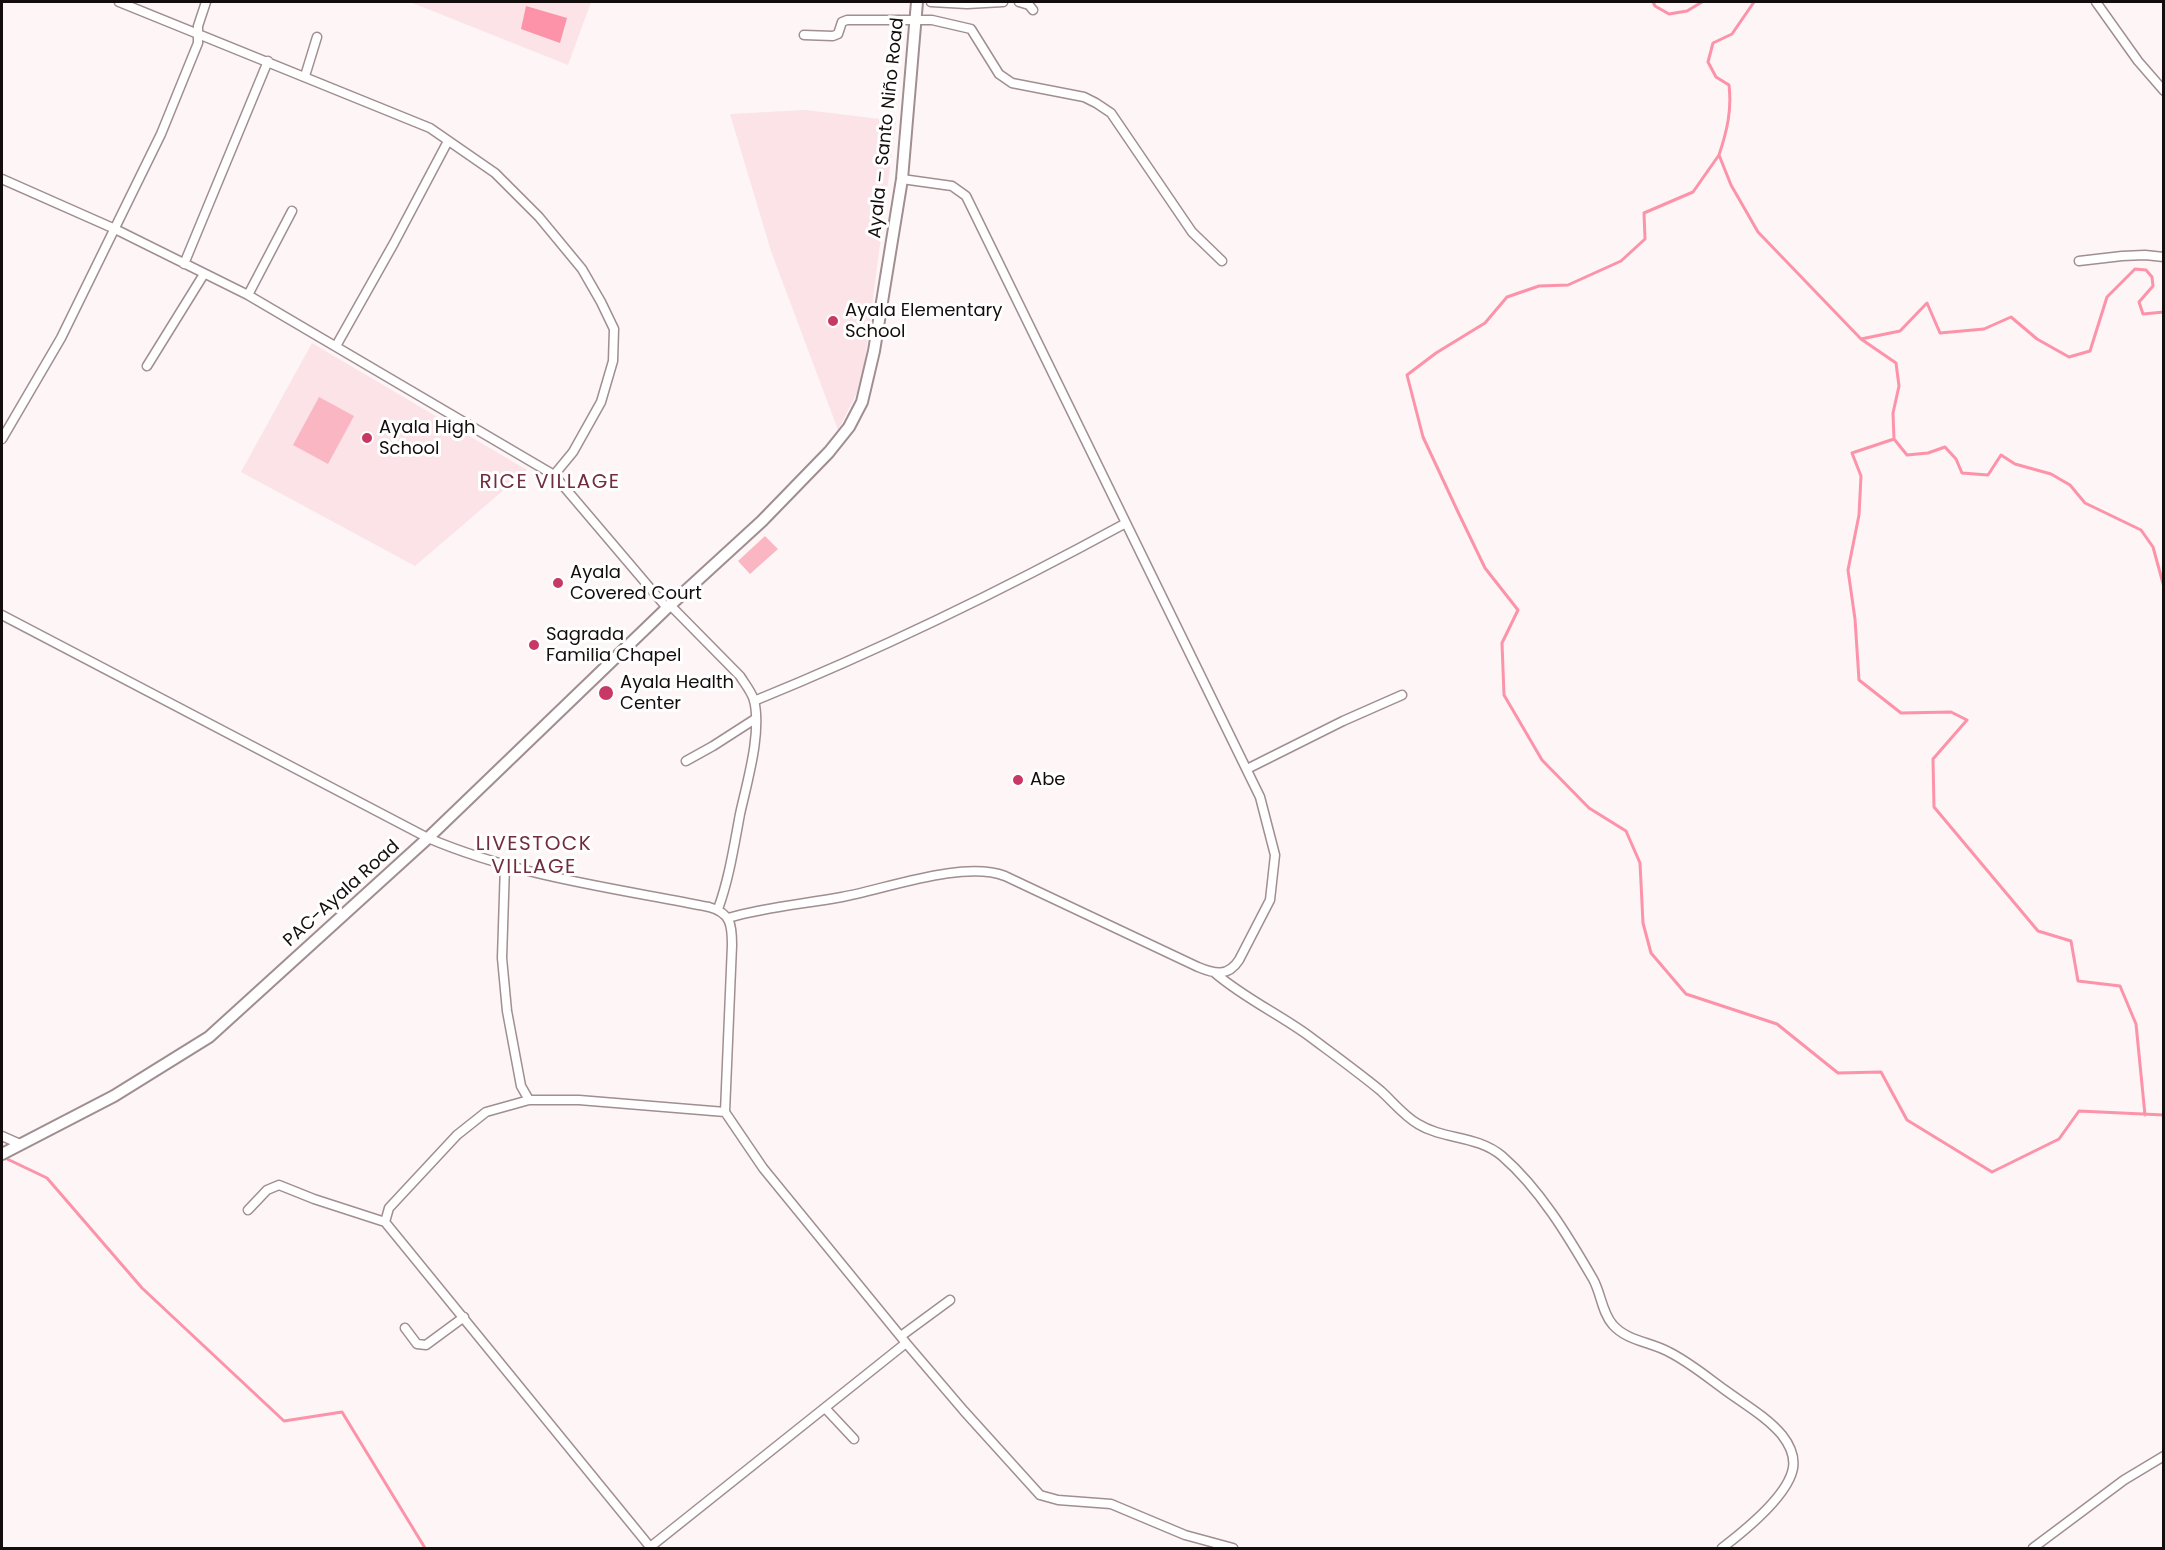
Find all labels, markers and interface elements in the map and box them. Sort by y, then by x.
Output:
street label: Ayala – Santo Niño Road [865,17,909,239]
place label: Ayala Elementary School [845,300,1002,342]
marker: Ayala Elementary School [826,314,840,328]
place label: Ayala High School [379,417,475,460]
marker: Ayala High School [360,431,374,445]
district label: RICE VILLAGE [479,471,621,495]
place label: Ayala Covered Court [570,562,702,604]
marker: Ayala Covered Court [551,576,565,590]
place label: Sagrada Familia Chapel [546,624,681,666]
marker: Sagrada Familia Chapel [527,638,541,652]
place label: Ayala Health Center [620,672,734,714]
marker: Ayala Health Center [597,684,615,702]
place label: Abe [1030,769,1065,791]
marker: Abe [1011,773,1025,787]
district label: LIVESTOCK VILLAGE [476,833,592,880]
street label: PAC-Ayala Road [279,836,405,952]

